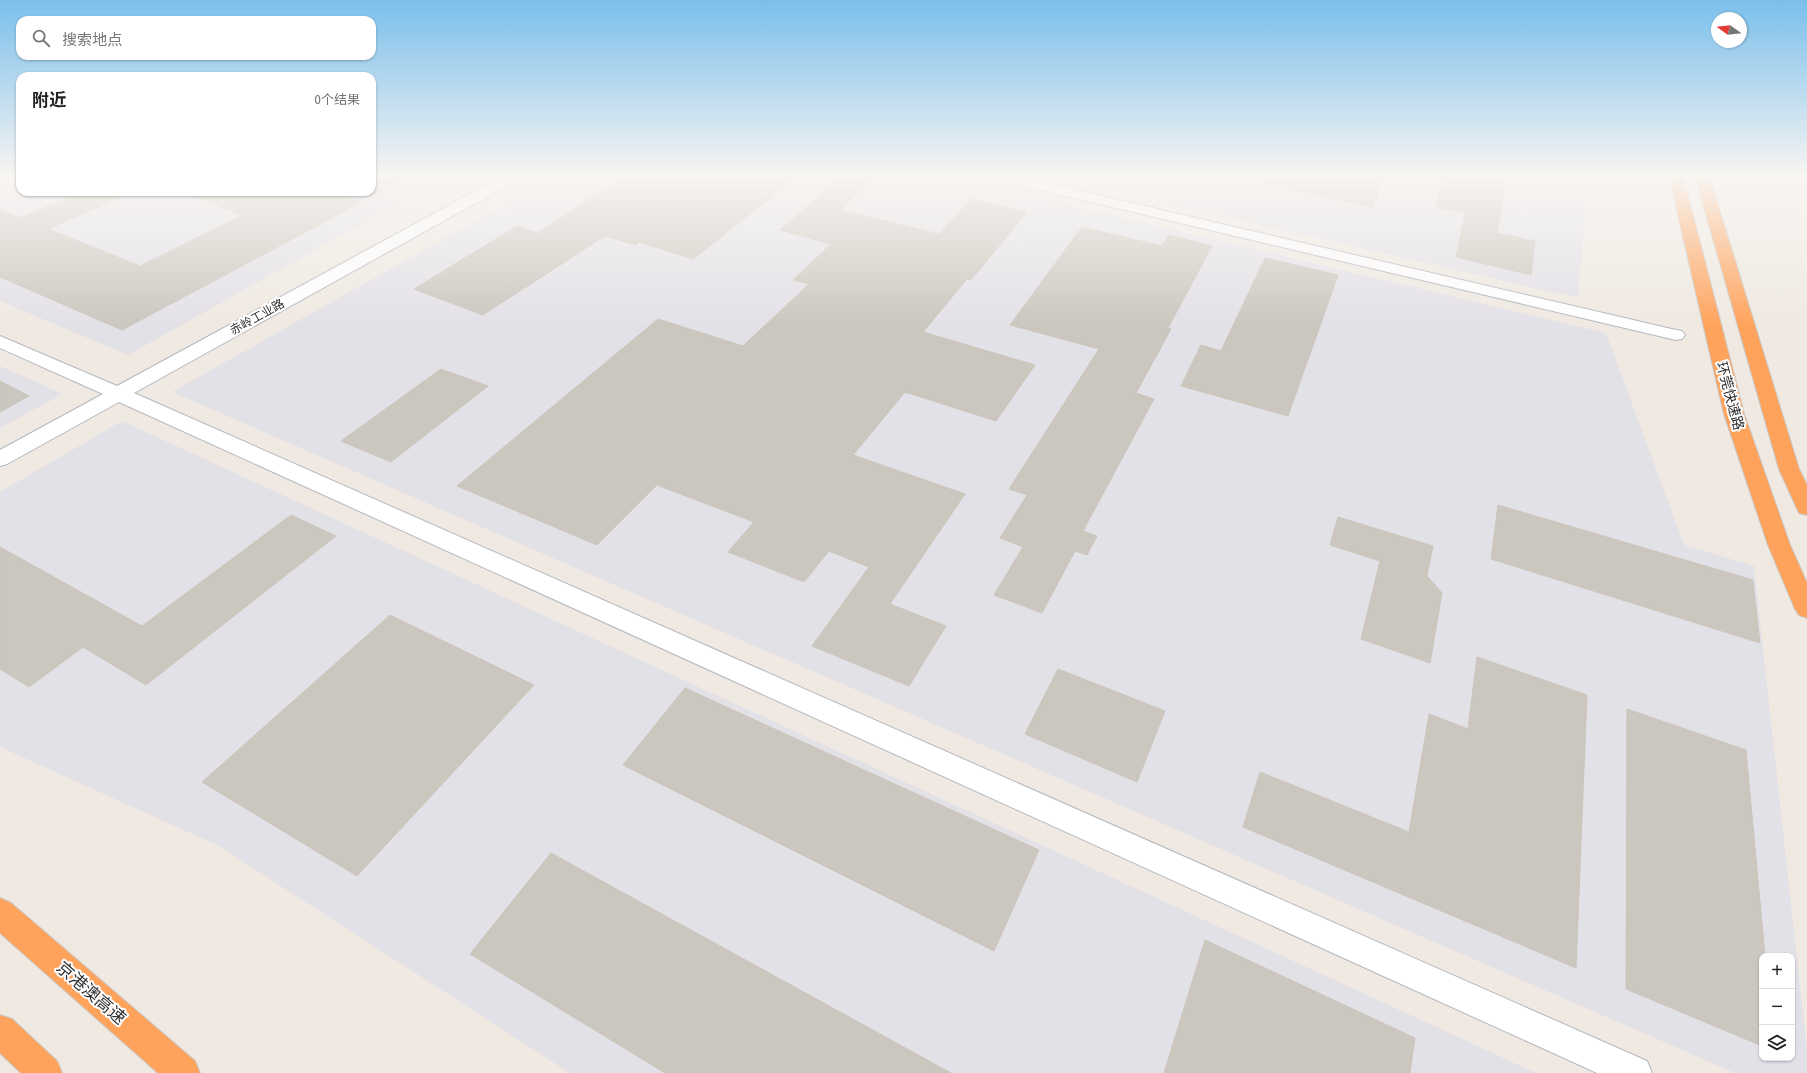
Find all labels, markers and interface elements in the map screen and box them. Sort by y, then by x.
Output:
north arrow [1711,12,1747,48]
search box [16,16,376,60]
icon: search [30,27,52,49]
text: 搜索地点 [62,31,122,49]
text: 附近 [32,90,66,111]
text: 0个结果 [314,92,360,107]
street label: 赤岭工业路 [227,296,287,338]
street label: 环莞快速路 [1713,360,1747,432]
map controls [1759,953,1795,1061]
button: + [1759,953,1795,989]
street label: 京港澳高速 [52,957,130,1029]
button: − [1759,989,1795,1025]
button: layers [1759,1025,1795,1061]

